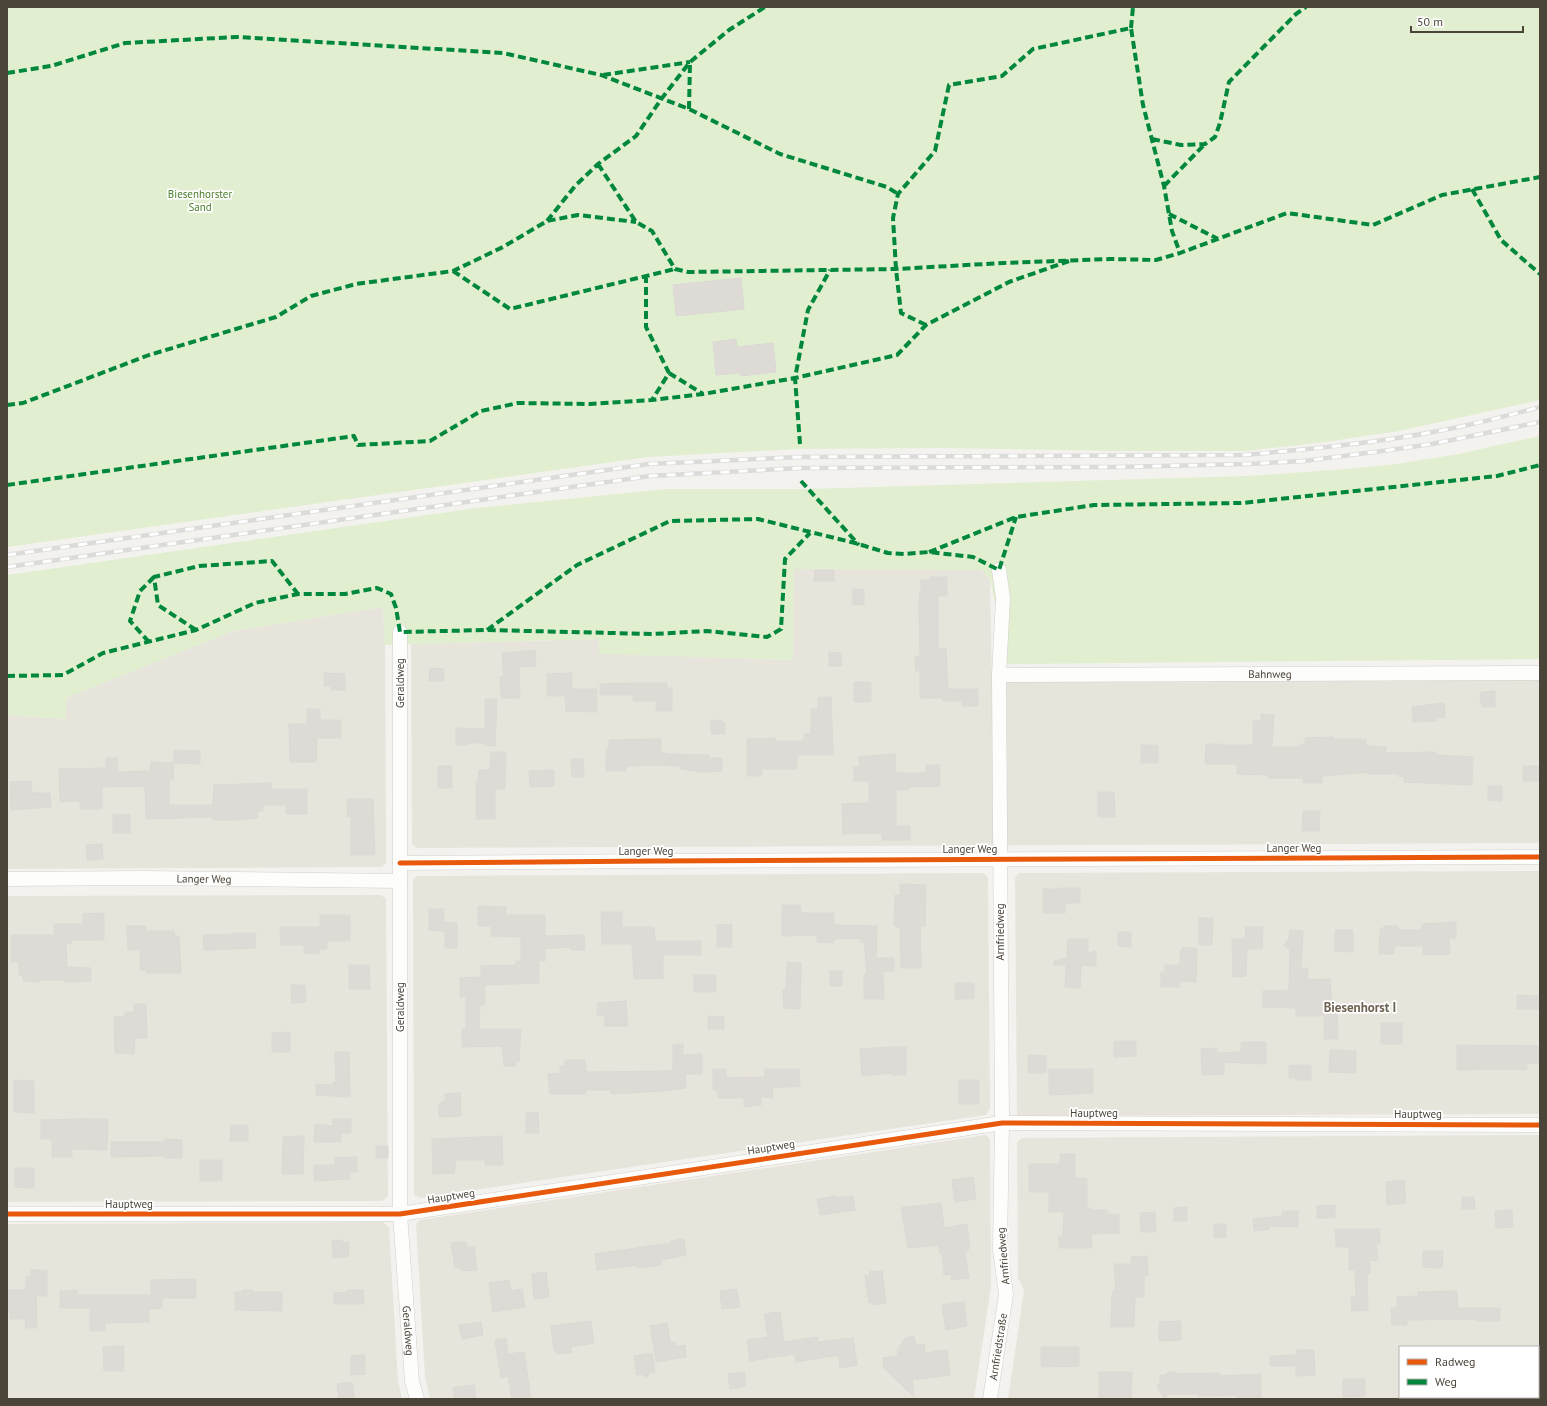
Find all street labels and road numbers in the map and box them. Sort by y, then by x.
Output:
street label: Geraldweg [393,658,407,708]
street label: Bahnweg [1248,667,1292,681]
street label: Langer Weg [1267,841,1322,855]
street label: Langer Weg [943,842,998,856]
street label: Langer Weg [619,844,674,858]
street label: Langer Weg [176,871,232,886]
street label: Arnfriedweg [993,903,1007,961]
street label: Geraldweg [393,982,407,1032]
street label: Hauptweg [1070,1106,1118,1120]
street label: Hauptweg [1394,1107,1442,1121]
street label: Hauptweg [746,1136,796,1158]
street label: Hauptweg [426,1185,476,1207]
street label: Hauptweg [105,1197,153,1211]
street label: Arnfriedweg [994,1227,1012,1285]
street label: Geraldweg [400,1305,417,1356]
street label: Arnfriedstraße [986,1312,1010,1381]

